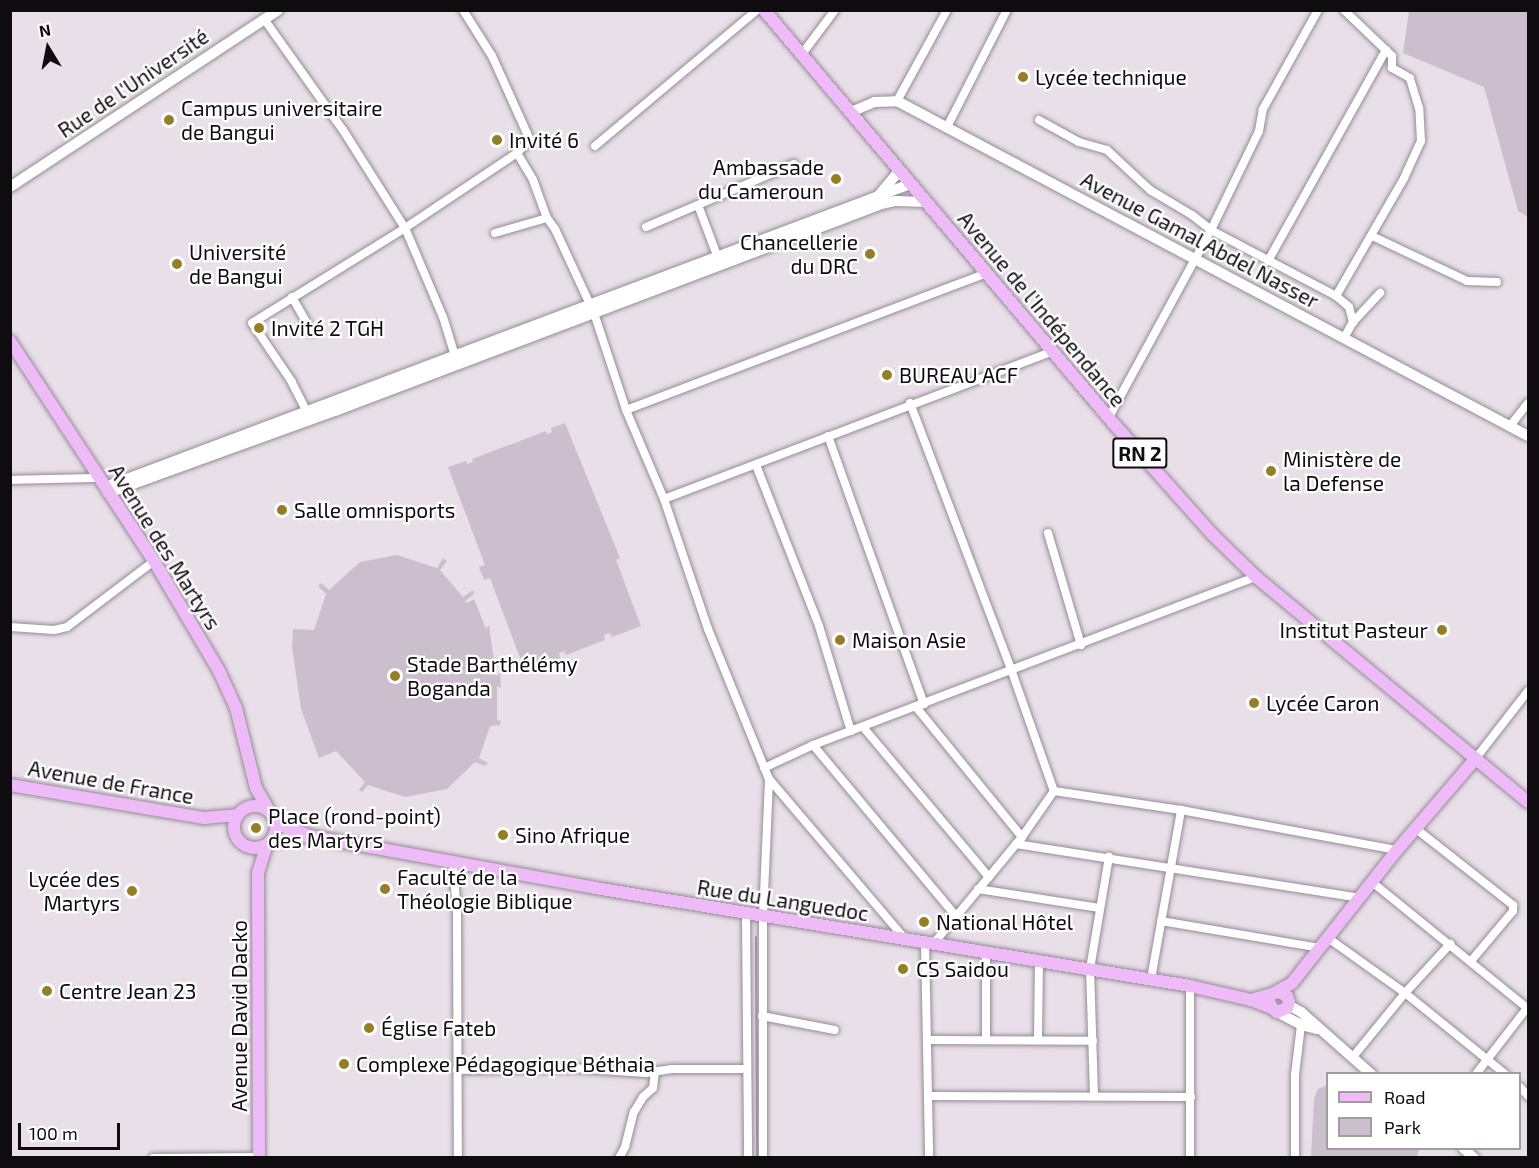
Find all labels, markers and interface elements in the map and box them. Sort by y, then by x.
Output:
north arrow [18,18,78,78]
text: N [37,19,52,40]
street label: Rue de l'Université [53,23,213,143]
place label: Lycée technique [1035,64,1187,90]
marker: Lycée technique [1016,70,1030,84]
place label: Campus universitaire de Bangui [181,95,383,145]
marker: Campus universitaire de Bangui [162,113,176,127]
place label: Invité 6 [509,127,579,153]
marker: Invité 6 [490,133,504,147]
place label: Ambassade du Cameroun [698,154,824,204]
street label: Avenue Gamal Abdel Nasser [1076,166,1324,314]
marker: Ambassade du Cameroun [829,172,843,186]
street label: Avenue de l'Indépendance [953,206,1131,412]
place label: Chancellerie du DRC [740,229,858,279]
place label: Université de Bangui [189,239,286,289]
marker: Chancellerie du DRC [863,247,877,261]
marker: Université de Bangui [170,257,184,271]
place label: Invité 2 TGH [271,315,385,341]
marker: Invité 2 TGH [252,321,266,335]
place label: BUREAU ACF [899,362,1019,388]
marker: BUREAU ACF [880,368,894,382]
road number: RN 2 [1112,436,1168,470]
place label: Ministère de la Defense [1283,446,1401,496]
street label: Avenue des Martyrs [104,460,226,634]
marker: Ministère de la Defense [1264,464,1278,478]
place label: Salle omnisports [294,497,455,523]
marker: Salle omnisports [275,503,289,517]
place label: Institut Pasteur [1280,617,1428,643]
marker: Institut Pasteur [1433,621,1451,639]
place label: Maison Asie [852,627,967,653]
marker: Maison Asie [833,633,847,647]
place label: Stade Barthélémy Boganda [407,651,578,701]
marker: Stade Barthélémy Boganda [388,669,402,683]
place label: Lycée Caron [1266,690,1379,716]
marker: Lycée Caron [1247,696,1261,710]
street label: Avenue de France [26,755,196,809]
place label: Place (rond-point) des Martyrs [268,803,441,853]
marker: Place (rond-point) des Martyrs [249,821,263,835]
place label: Sino Afrique [515,822,631,848]
marker: Sino Afrique [496,828,510,842]
place label: Faculté de la Théologie Biblique [397,864,573,914]
place label: Lycée des Martyrs [28,866,120,916]
street label: Rue du Languedoc [695,874,871,926]
marker: Faculté de la Théologie Biblique [378,882,392,896]
marker: Lycée des Martyrs [125,884,139,898]
place label: National Hôtel [936,909,1074,935]
marker: National Hôtel [917,915,931,929]
street label: Avenue David Dacko [226,920,252,1112]
place label: CS Saidou [916,956,1009,982]
marker: CS Saidou [894,960,912,978]
place label: Centre Jean 23 [59,978,197,1004]
marker: Centre Jean 23 [40,984,54,998]
place label: Église Fateb [381,1015,496,1041]
marker: Église Fateb [362,1021,376,1035]
place label: Complexe Pédagogique Béthaia [356,1051,655,1077]
marker: Complexe Pédagogique Béthaia [337,1057,351,1071]
legend [1326,1072,1521,1150]
text: Road [1384,1086,1425,1108]
scale bar [21,1111,123,1149]
text: Park [1384,1116,1421,1138]
text: 100 m [29,1122,78,1144]

